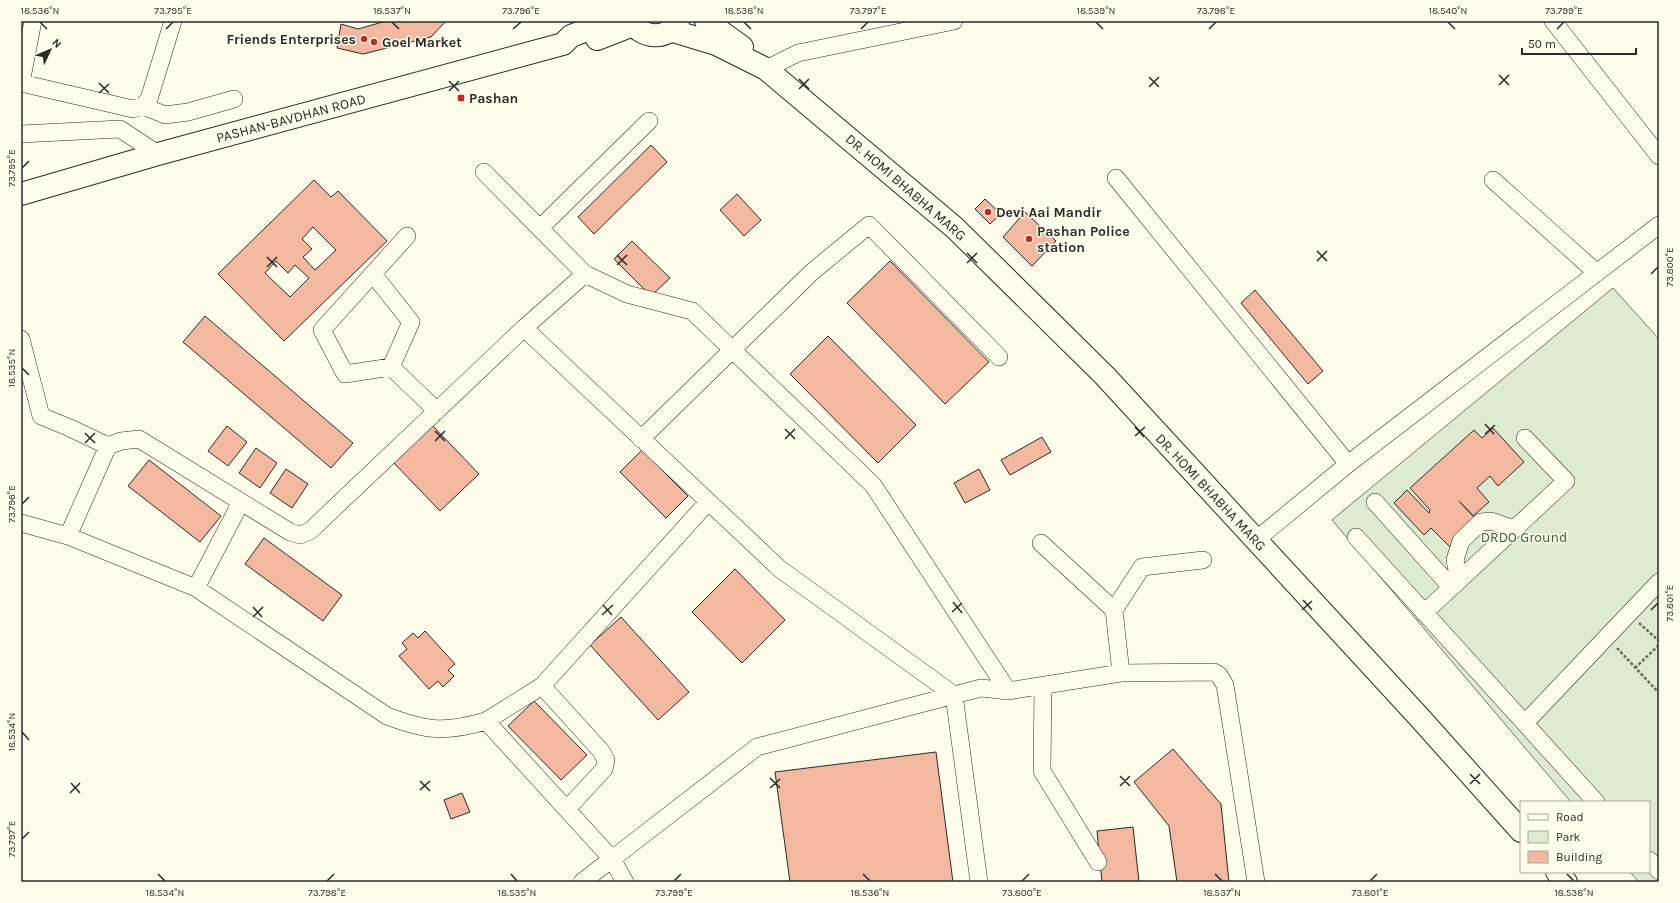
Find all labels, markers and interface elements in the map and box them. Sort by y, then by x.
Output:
text: 18.536°N [21,5,59,17]
text: 73.795°E [154,5,192,17]
text: 18.537°N [373,5,411,17]
text: 73.796°E [502,5,540,17]
text: 18.538°N [724,5,764,17]
text: 73.797°E [850,5,886,17]
text: 18.539°N [1077,5,1115,17]
text: 73.798°E [1197,5,1235,17]
text: 18.540°N [1429,5,1467,17]
text: 73.799°E [1545,5,1583,17]
north arrow [30,30,70,70]
scale bar [1522,30,1636,56]
place label: Friends Enterprises [226,31,356,48]
marker: Friends Enterprises [359,34,369,44]
place label: Goel Market [382,34,462,51]
text: N [49,36,64,51]
marker: Goel Market [369,37,379,47]
text: 50 m [1528,37,1556,51]
street label: PASHAN-BAVDHAN ROAD [214,90,368,147]
place label: Pashan [469,90,518,107]
marker: Pashan [456,93,466,103]
street label: DR. HOMI BHABHA MARG [842,130,969,244]
text: 73.795°E [6,149,18,187]
place label: Devi Aai Mandir [996,204,1102,221]
marker: Devi Aai Mandir [983,207,993,217]
place label: Pashan Police station [1037,223,1130,256]
marker: Pashan Police station [1024,234,1034,244]
text: 73.800°E [1664,247,1676,287]
text: 18.535°N [6,349,18,387]
street label: DR. HOMI BHABHA MARG [1152,430,1269,555]
text: 73.796°E [6,485,18,523]
park label: DRDO Ground [1481,529,1567,546]
text: 73.801°E [1664,585,1676,621]
text: 18.534°N [6,713,18,751]
legend [1520,801,1650,873]
text: Road [1556,810,1584,824]
text: 73.797°E [6,821,18,857]
text: Park [1556,830,1581,844]
text: Building [1556,850,1603,864]
text: 18.534°N [146,887,184,899]
text: 73.798°E [308,887,346,899]
text: 18.535°N [498,887,536,899]
text: 73.799°E [655,887,693,899]
text: 18.536°N [851,887,889,899]
text: 73.800°E [1002,887,1042,899]
text: 18.537°N [1203,887,1241,899]
text: 73.801°E [1352,887,1388,899]
text: 18.538°N [1554,887,1594,899]

